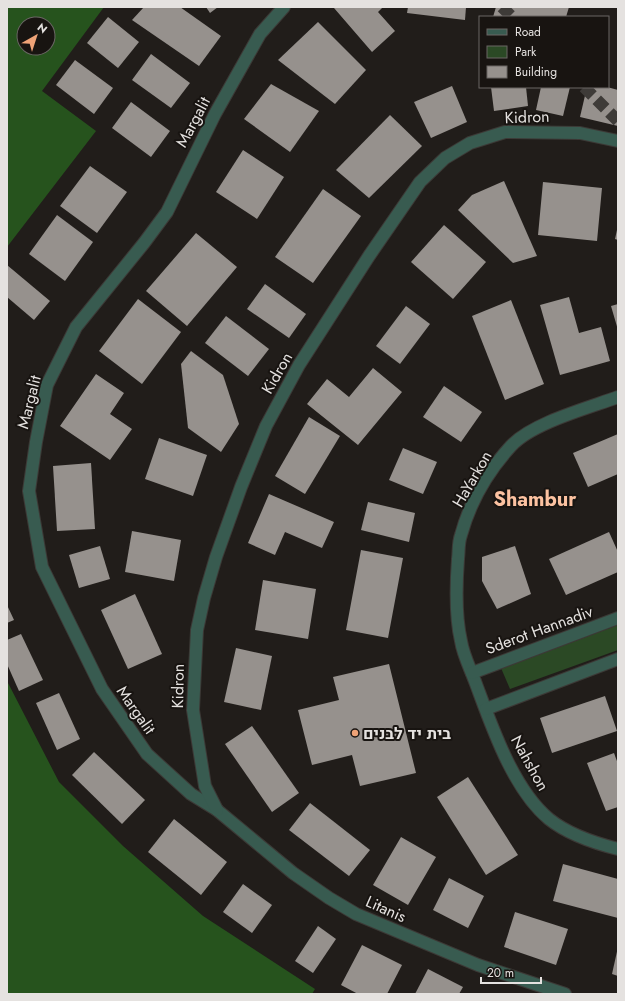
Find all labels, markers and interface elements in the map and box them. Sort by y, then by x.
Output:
north arrow [16,16,56,56]
legend [479,16,609,88]
text: N [34,19,51,37]
text: Road [515,23,541,41]
text: Park [515,43,537,61]
text: Building [515,63,557,81]
street label: Margalit [170,92,216,151]
street label: Kidron [504,105,550,129]
street label: Kidron [256,348,298,398]
street label: Margalit [11,373,47,431]
street label: HaYarkon [447,446,497,512]
district label: Shambur [493,485,577,514]
street label: Sderot Hannadiv [482,600,597,660]
street label: Kidron [166,663,190,709]
street label: Margalit [111,681,161,739]
place label: בית יד לבנים [363,722,451,745]
marker: בית יד לבנים [350,728,360,738]
street label: Nahshon [505,731,555,795]
street label: Litanis [362,890,410,928]
scale bar [481,959,541,985]
text: 20 m [487,964,514,982]

